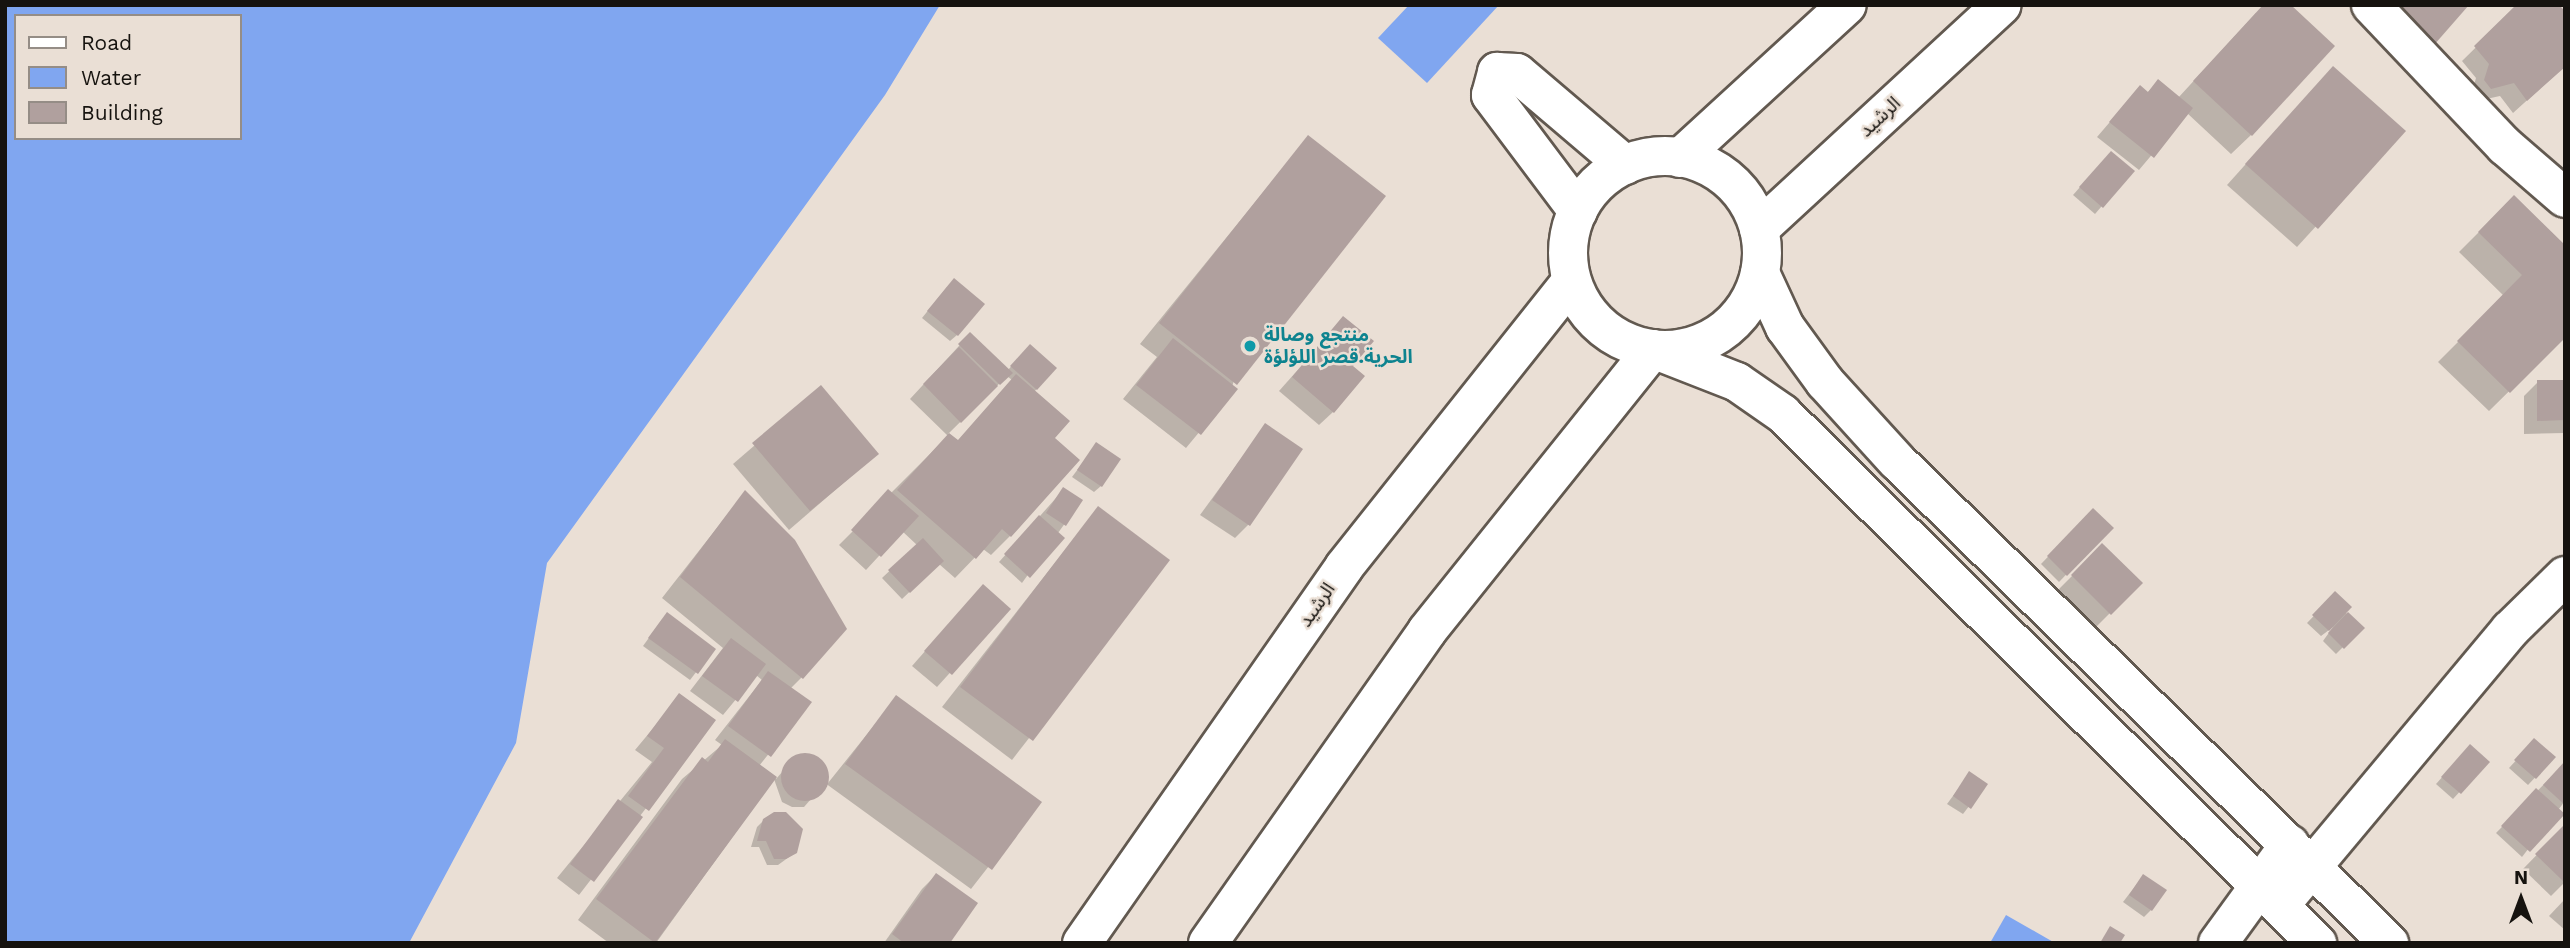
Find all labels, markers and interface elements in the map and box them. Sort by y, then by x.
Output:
legend [14,14,242,140]
text: Road [81,30,132,55]
text: Water [81,65,141,90]
street label: الرشيد [1854,92,1906,142]
text: Building [81,100,163,125]
place label: منتجع وصالة الحرية.قصر اللؤلؤة [1264,324,1413,368]
marker: منتجع وصالة الحرية.قصر اللؤلؤة [1242,338,1258,354]
street label: الرشيد [1294,579,1340,631]
north arrow [2486,864,2556,934]
text: N [2514,866,2528,889]

